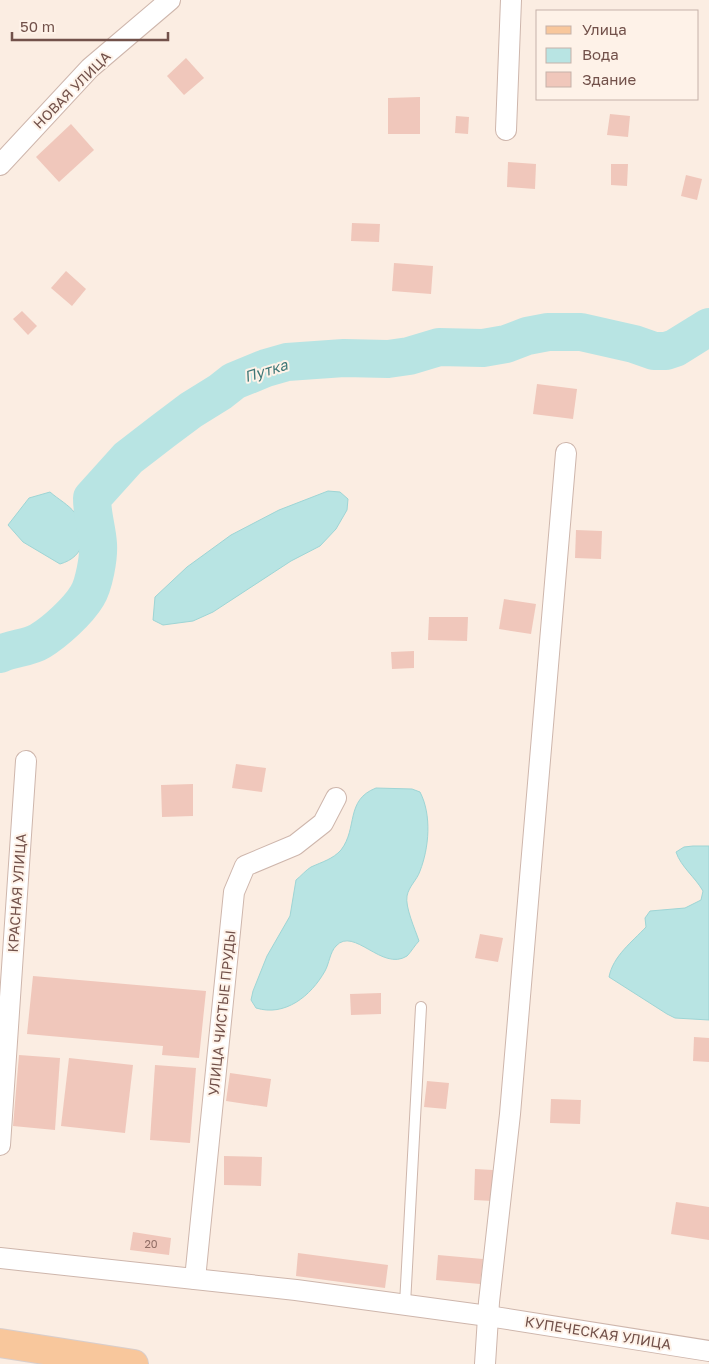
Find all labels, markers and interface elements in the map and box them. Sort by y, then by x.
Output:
scale bar [12,10,169,42]
legend [536,10,699,100]
text: 50 m [20,17,55,35]
text: Улица [582,20,627,38]
text: Вода [582,45,619,63]
street label: НОВАЯ УЛИЦА [29,47,114,132]
text: Здание [582,70,636,88]
water label: Путка [242,355,290,386]
street label: КРАСНАЯ УЛИЦА [4,832,29,953]
street label: УЛИЦА ЧИСТЫЕ ПРУДЫ [204,929,239,1097]
house number: 20 [144,1237,158,1250]
street label: КУПЕЧЕСКАЯ УЛИЦА [524,1313,673,1353]

